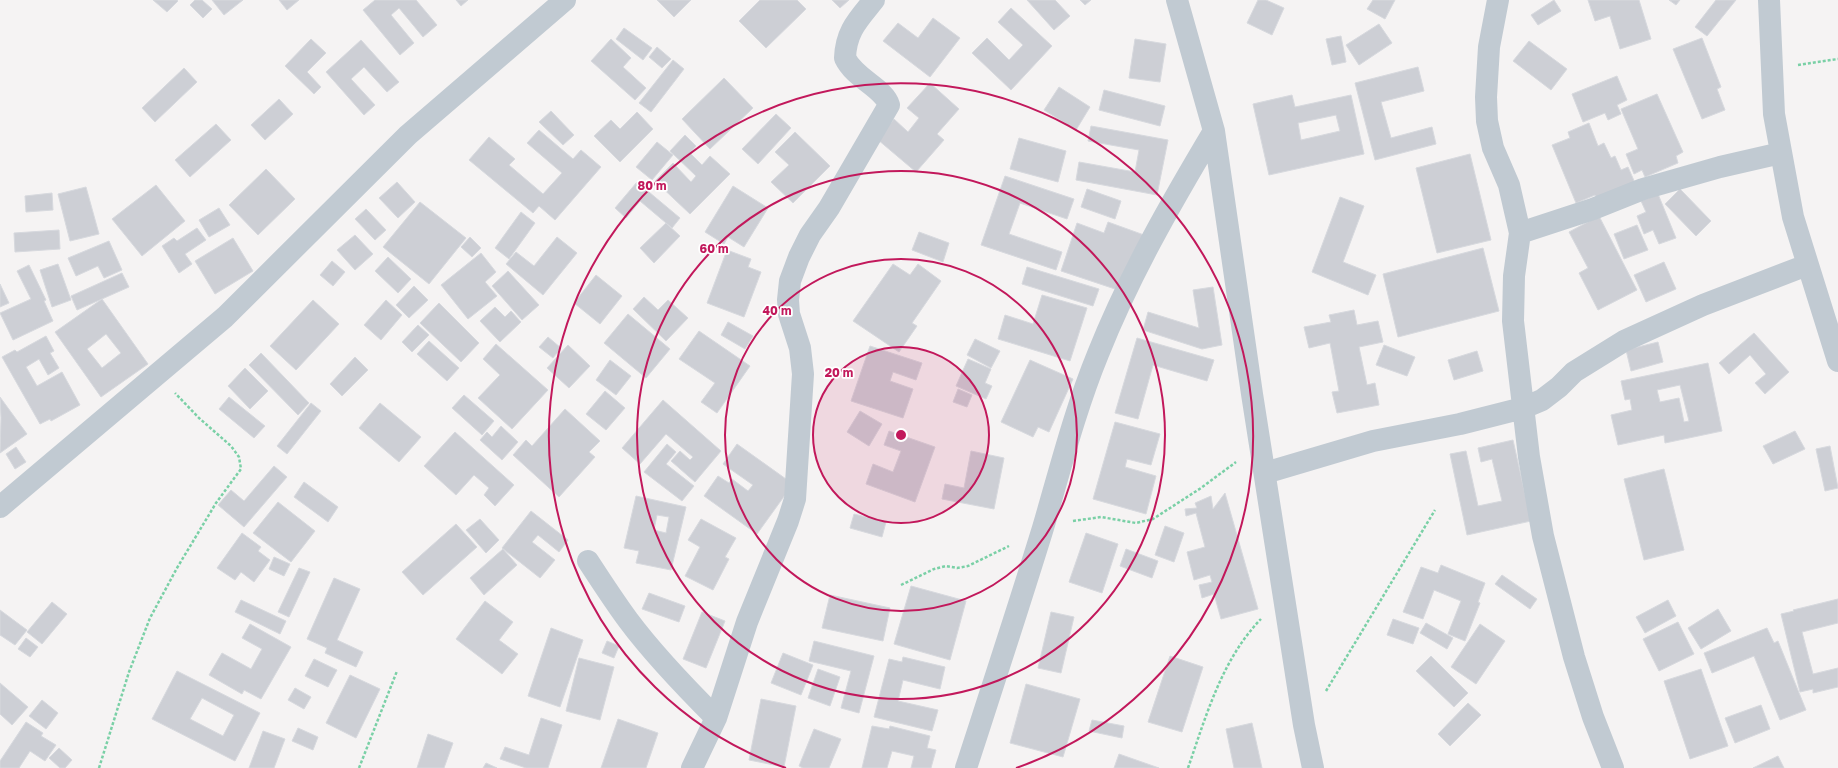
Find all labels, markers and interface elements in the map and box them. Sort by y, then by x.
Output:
text: 80 m [638,178,666,193]
text: 60 m [700,241,728,256]
text: 40 m [763,303,791,318]
text: 20 m [825,365,853,380]
centre of rings [894,428,908,442]

